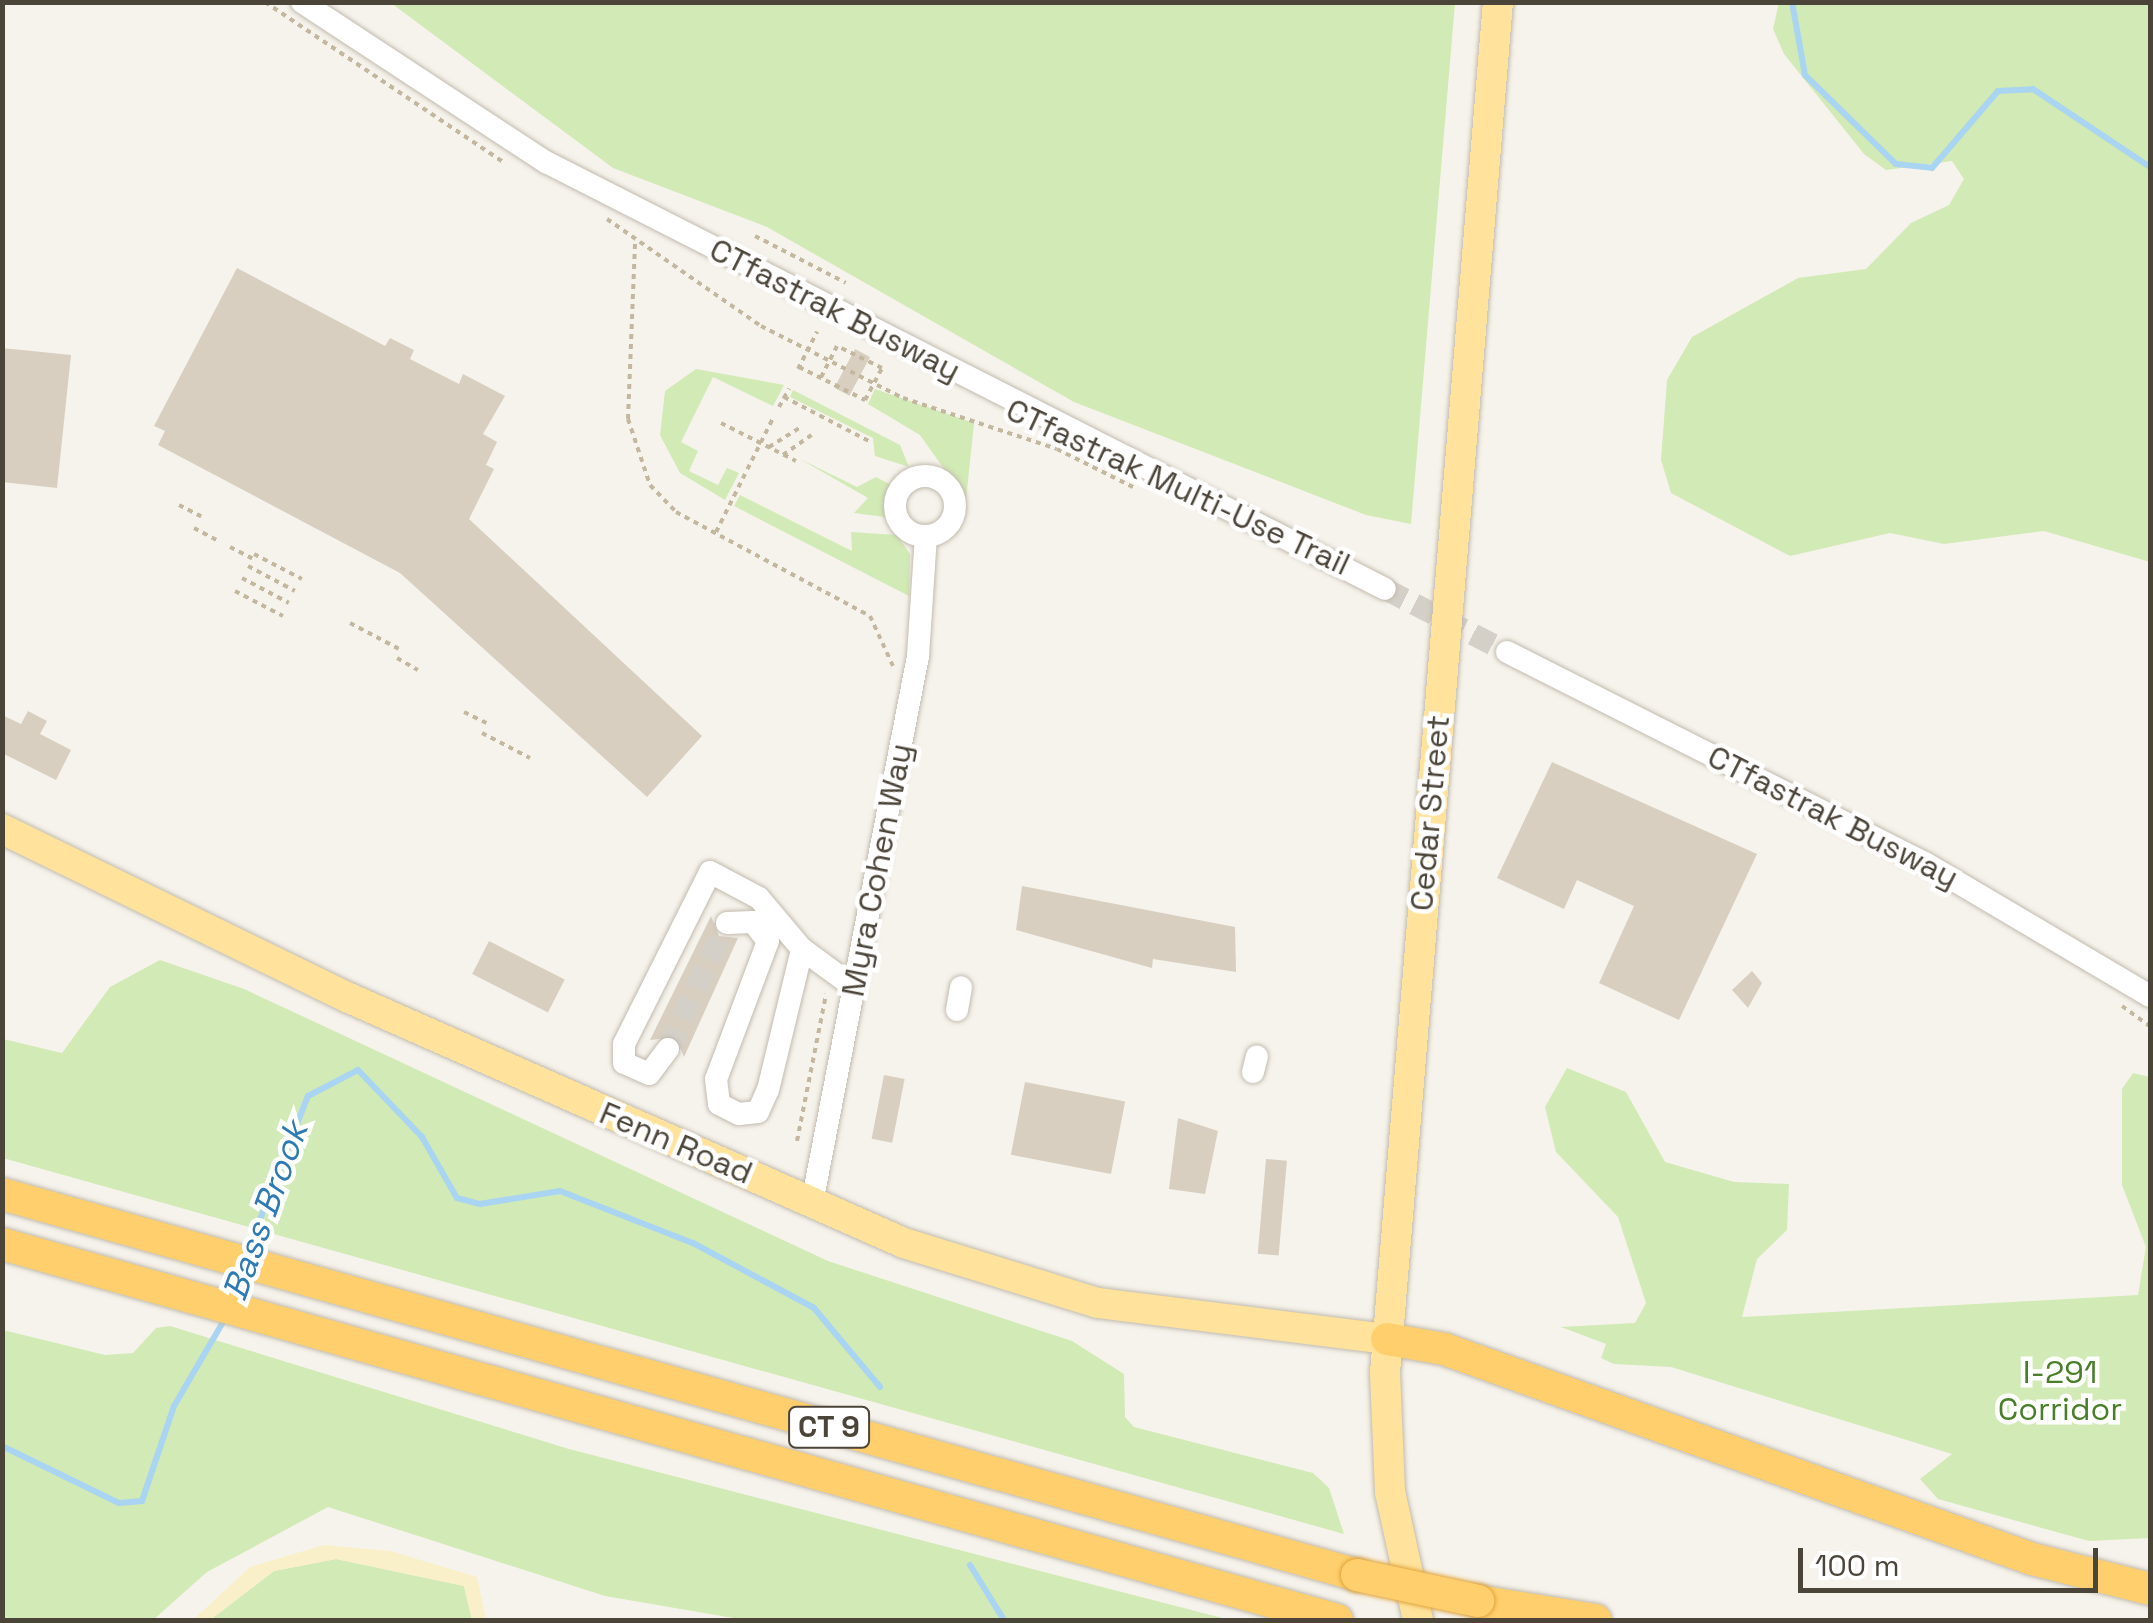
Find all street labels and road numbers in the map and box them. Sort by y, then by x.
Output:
street label: CTfastrak Busway [703,230,967,390]
street label: CTfastrak Multi-Use Trail [1000,390,1356,584]
street label: Cedar Street [1402,713,1458,913]
street label: CTfastrak Busway [1701,737,1965,897]
street label: Myra Cohen Way [834,740,920,1000]
street label: Fenn Road [594,1094,758,1192]
road number: CT 9 [786,1402,872,1452]

